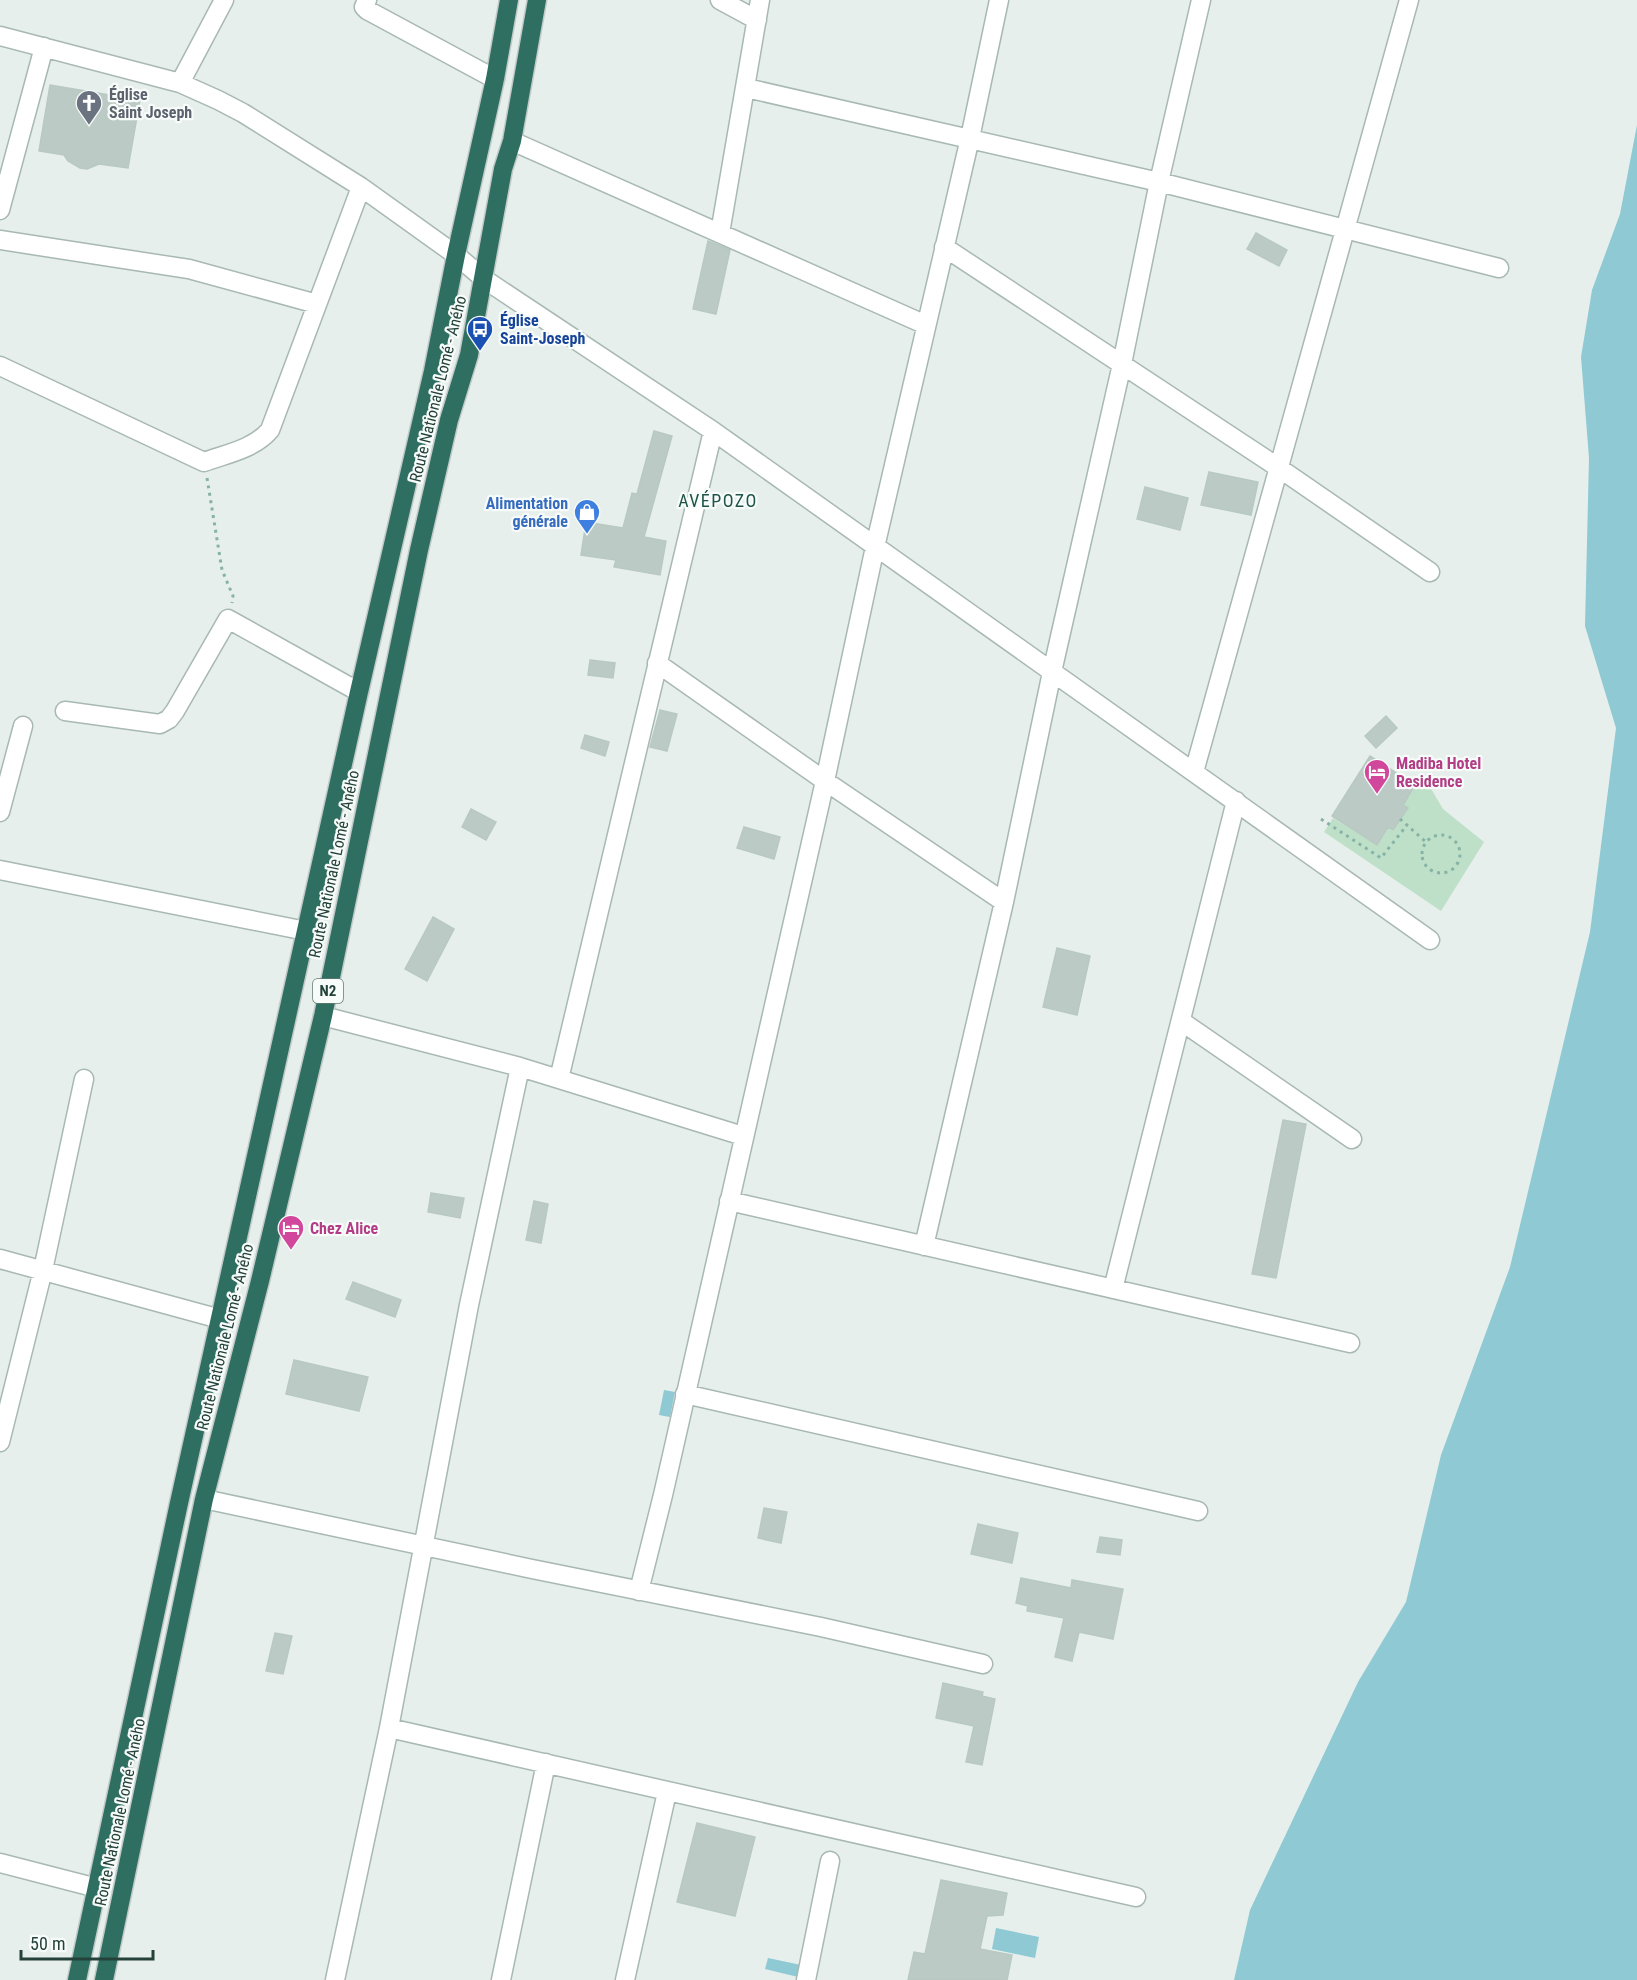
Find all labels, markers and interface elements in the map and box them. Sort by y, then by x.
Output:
place label: Église Saint Joseph [109,85,192,122]
church icon: Église Saint Joseph [74,88,104,126]
street label: Route Nationale Lomé - Aného [406,294,470,484]
place label: Église Saint-Joseph [500,311,585,348]
bus stop icon: Église Saint-Joseph [465,314,495,352]
district label: AVÉPOZO [678,490,758,511]
place label: Alimentation générale [486,494,568,531]
shop icon: Alimentation générale [572,497,602,535]
place label: Madiba Hotel Residence [1396,754,1481,791]
hotel icon: Madiba Hotel Residence [1362,757,1392,795]
street label: Route Nationale Lomé - Aného [305,769,363,959]
road number: N2 [313,979,343,1003]
hotel icon: Chez Alice [276,1213,306,1251]
place label: Chez Alice [310,1219,379,1238]
street label: Route Nationale Lomé - Aného [193,1242,257,1432]
street label: Route Nationale Lomé - Aného [91,1717,149,1907]
scale bar [21,1923,153,1961]
text: 50 m [30,1933,65,1954]

